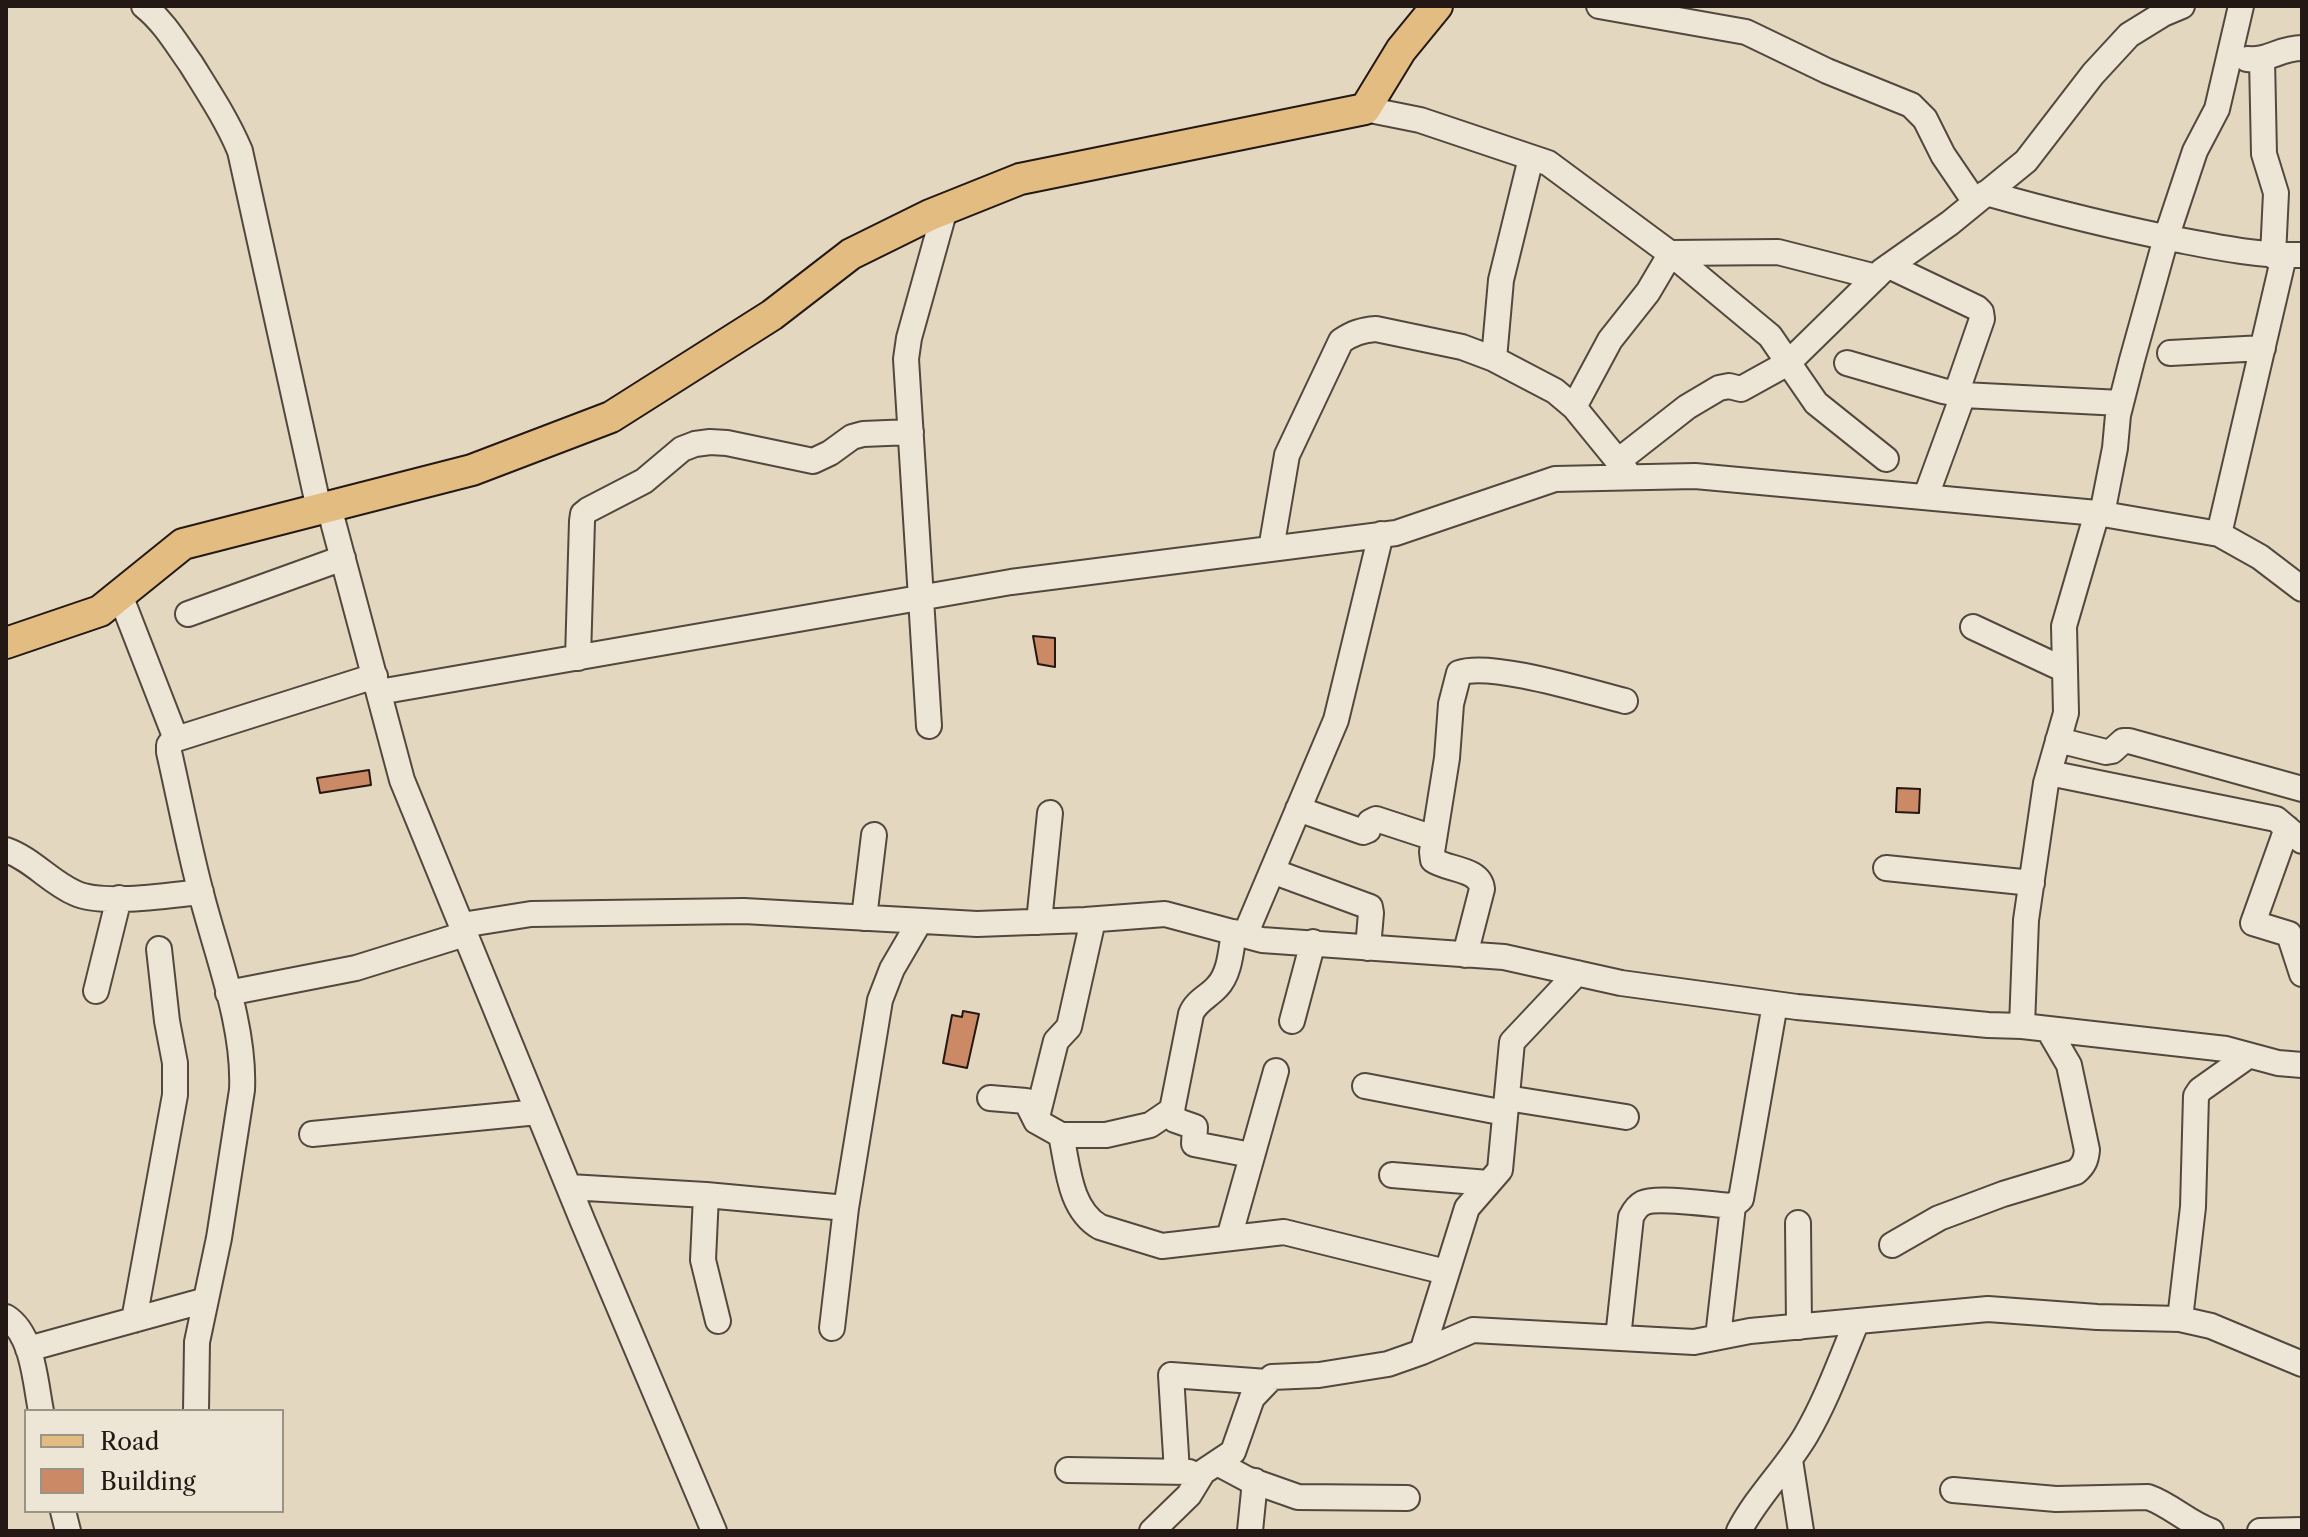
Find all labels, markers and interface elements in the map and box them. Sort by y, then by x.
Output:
legend [24,1409,284,1513]
text: Road [100,1427,159,1456]
text: Building [100,1467,196,1496]

